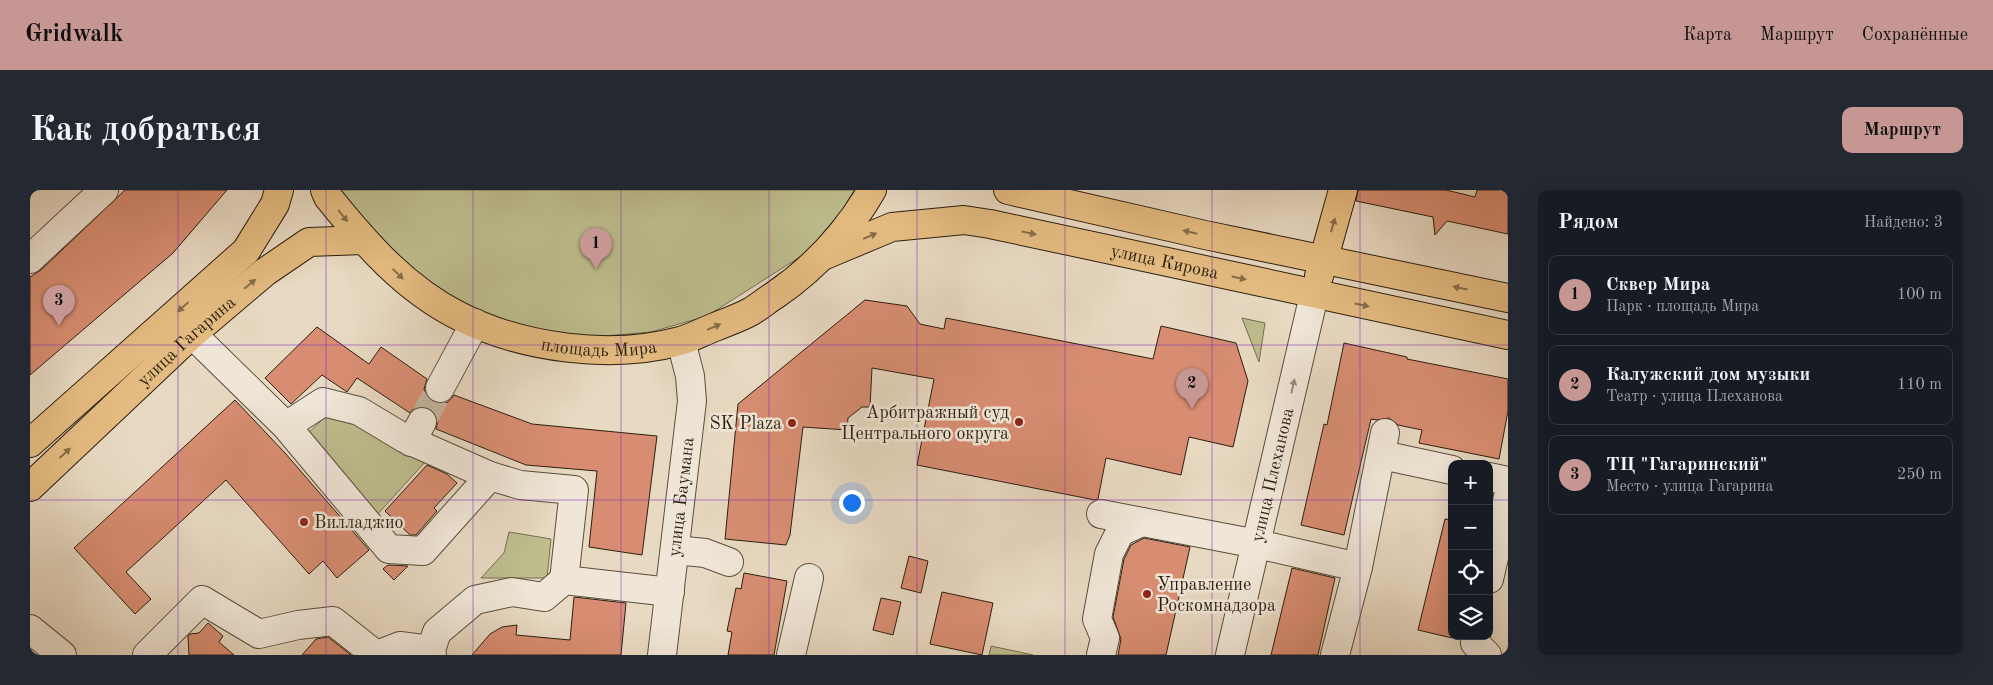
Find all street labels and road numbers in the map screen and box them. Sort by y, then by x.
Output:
street label: улица Кирова [1109,242,1220,283]
street label: улица Гагарина [135,293,239,390]
street label: площадь Мира [540,336,658,360]
street label: улица Плеханова [1249,406,1297,544]
street label: улица Баумана [666,436,698,558]

